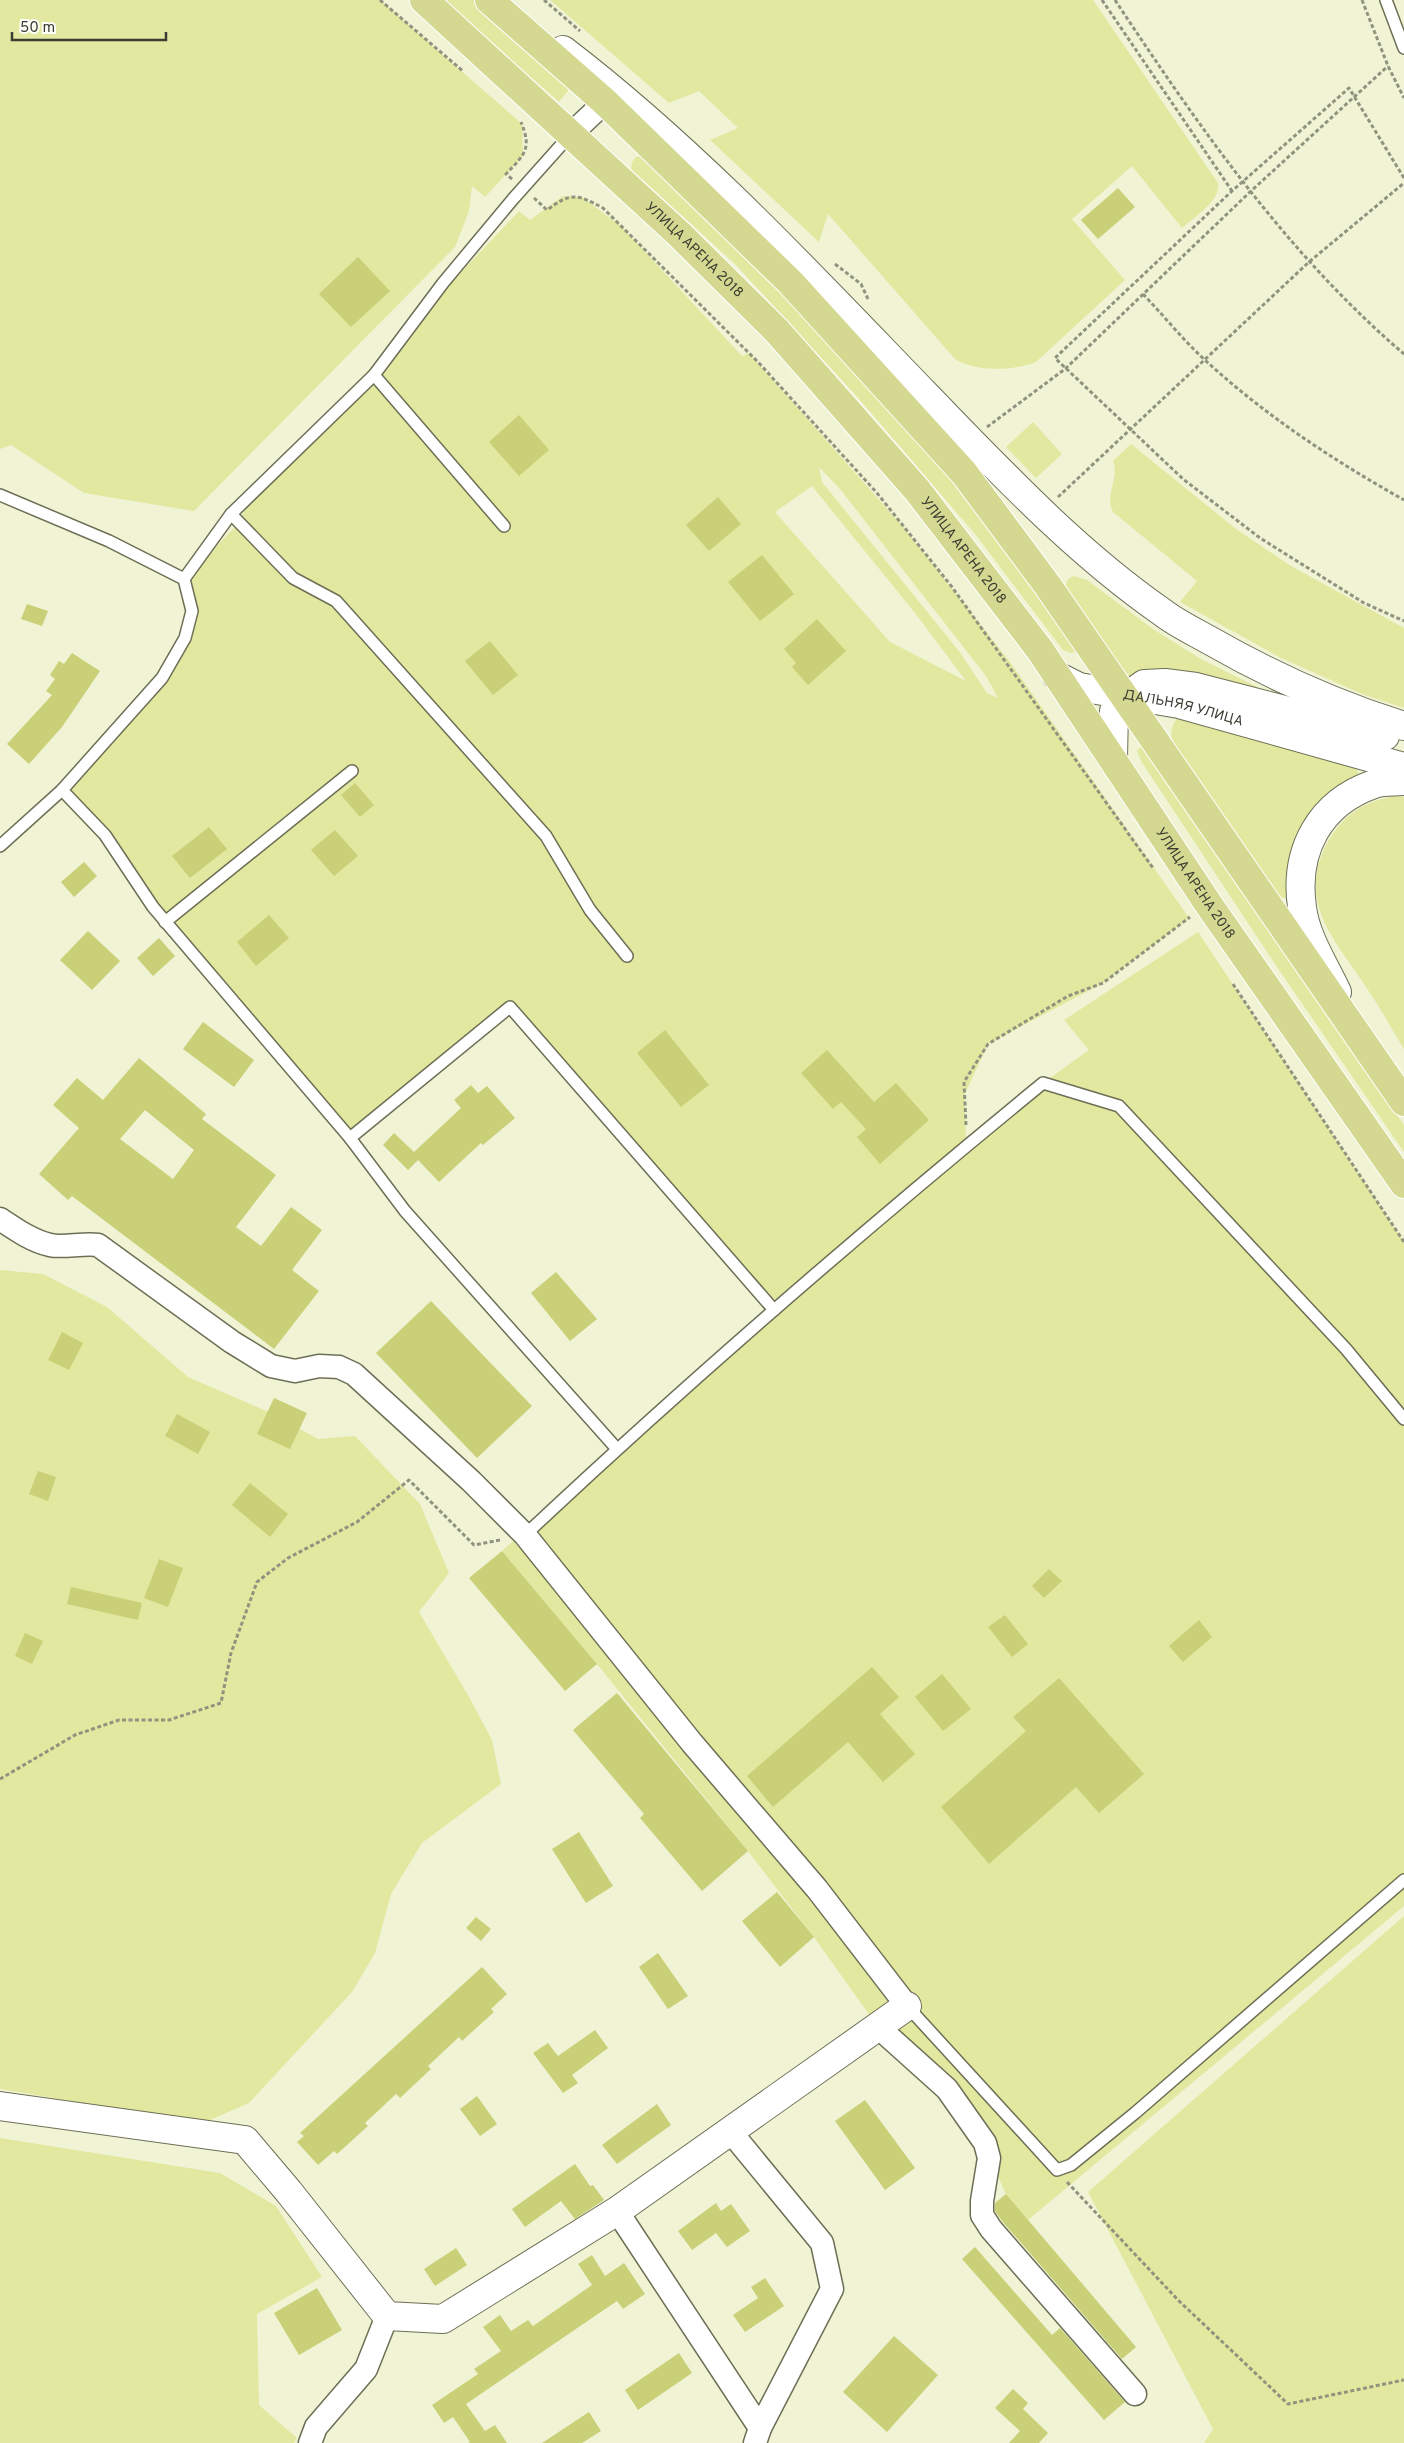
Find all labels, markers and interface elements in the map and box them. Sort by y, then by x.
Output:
scale bar [12,10,166,42]
text: 50 m [20,19,55,38]
street label: УЛИЦА АРЕНА 2018 [641,198,747,301]
street label: УЛИЦА АРЕНА 2018 [917,494,1010,607]
street label: ДАЛЬНЯЯ УЛИЦА [1122,686,1245,730]
street label: УЛИЦА АРЕНА 2018 [1152,825,1239,942]

